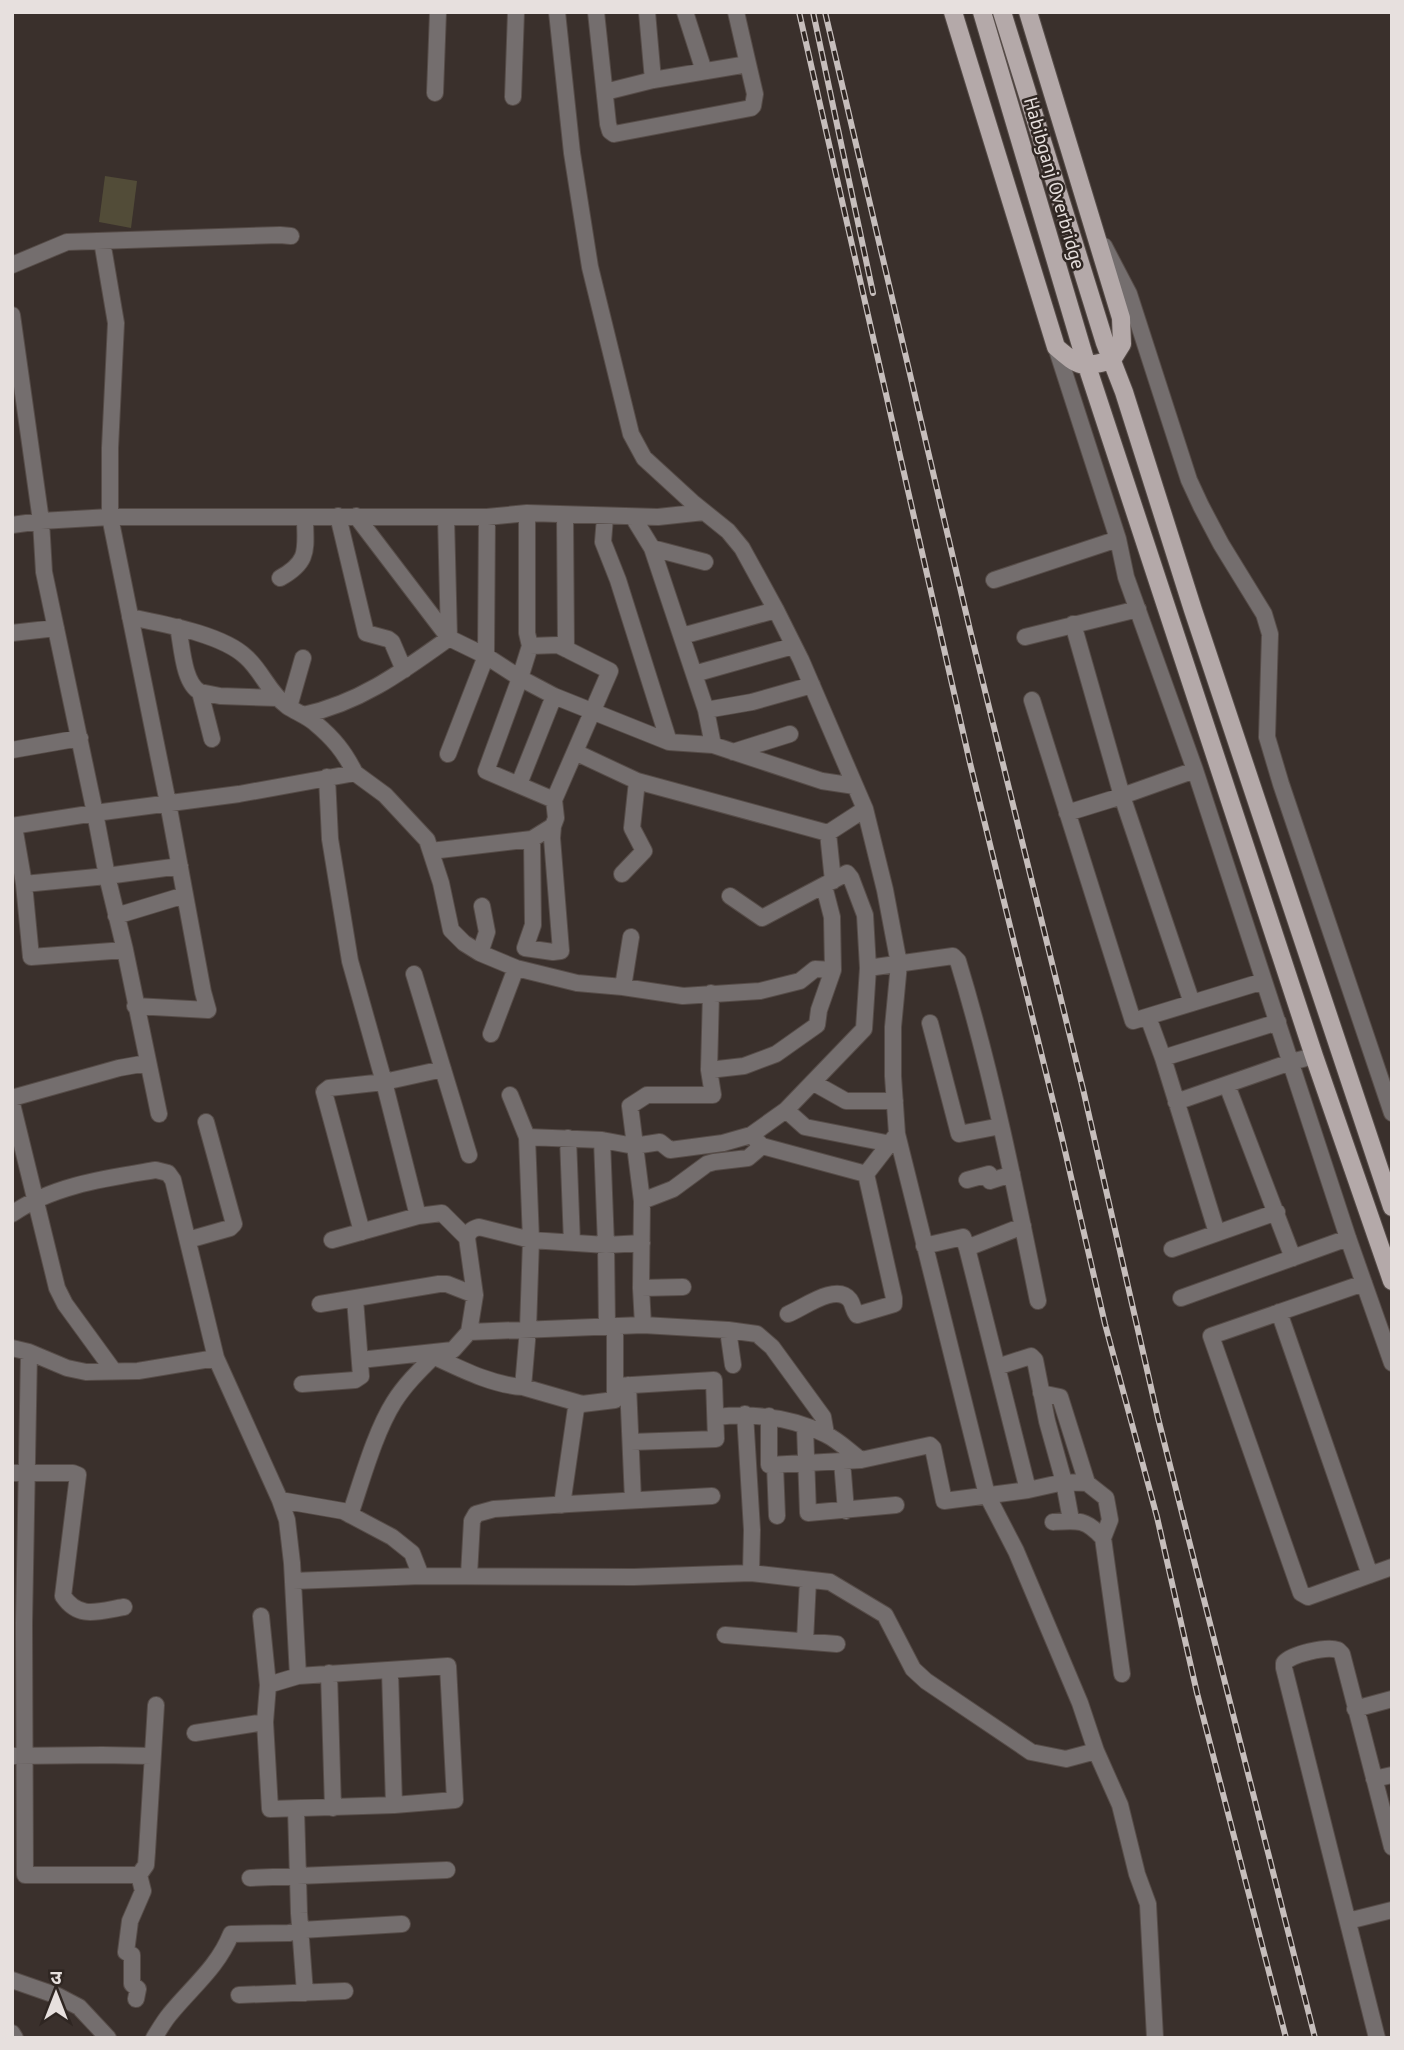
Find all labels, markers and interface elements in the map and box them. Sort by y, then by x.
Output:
street label: Habibganj Overbridge [1019,94,1091,272]
north arrow [21,1959,91,2029]
text: उ [50,1965,62,1989]

